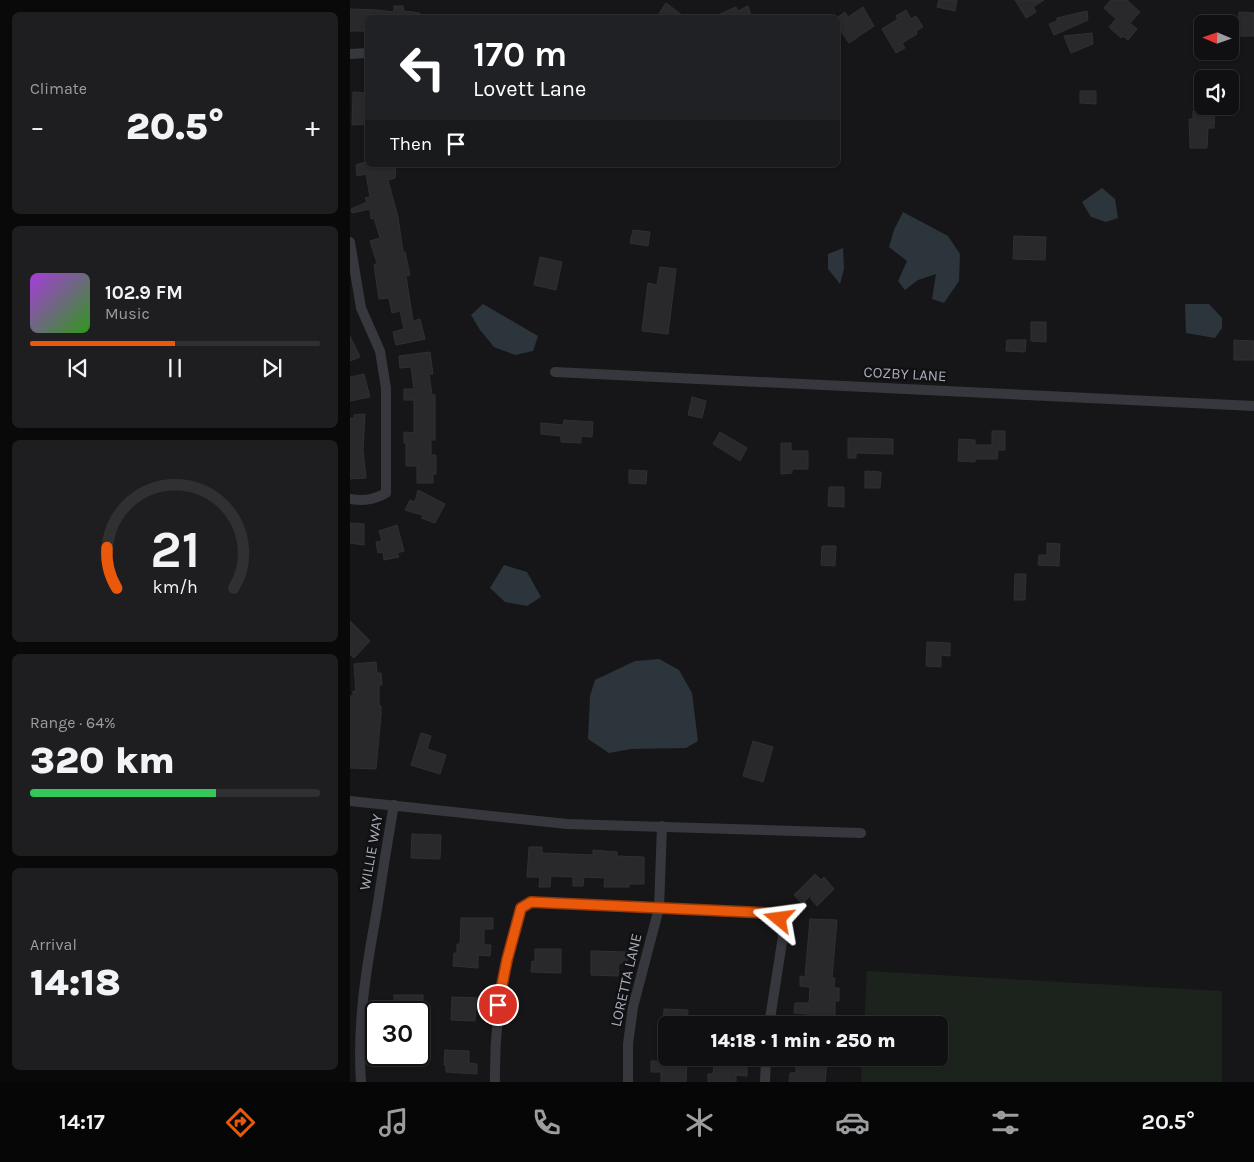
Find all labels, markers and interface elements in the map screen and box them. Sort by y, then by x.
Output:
north arrow [1194,15,1239,60]
map controls [1194,15,1239,115]
text: 170 m [473,34,567,75]
icon: left [390,35,455,100]
button: sound [1194,70,1239,115]
text: Lovett Lane [473,76,586,102]
text: Climate [30,79,87,98]
text: 20.5° [126,104,224,149]
text: − [30,110,45,143]
text: + [305,110,320,143]
icon: arrive [442,130,470,158]
text: Then [390,133,432,155]
text: 102.9 FM [105,282,183,304]
text: Music [105,304,150,323]
icon: previous [64,354,92,382]
icon: pause [161,354,189,382]
icon: next [258,354,286,382]
street label: COZBY LANE [863,363,947,385]
text: 21 [150,519,200,580]
text: km/h [152,577,198,598]
text: Range · 64% [30,713,116,732]
text: 320 km [30,738,175,783]
street label: WILLIE WAY [355,812,387,892]
position arrow [752,892,804,944]
street label: LORETTA LANE [607,932,645,1028]
text: Arrival [30,935,77,954]
text: 14:18 [30,960,121,1005]
pin [477,984,519,1026]
icon: arrive [484,991,512,1019]
speed limit sign: 30 [365,1001,430,1066]
text: 14:18 · 1 min · 250 m [711,1030,895,1052]
icon: directions [223,1105,258,1140]
icon: music [376,1105,411,1140]
icon: phone [529,1105,564,1140]
icon: climate [682,1105,717,1140]
icon: car [835,1105,870,1140]
icon: filters [988,1105,1023,1140]
text: 14:17 [59,1109,105,1135]
text: 20.5° [1142,1109,1195,1135]

